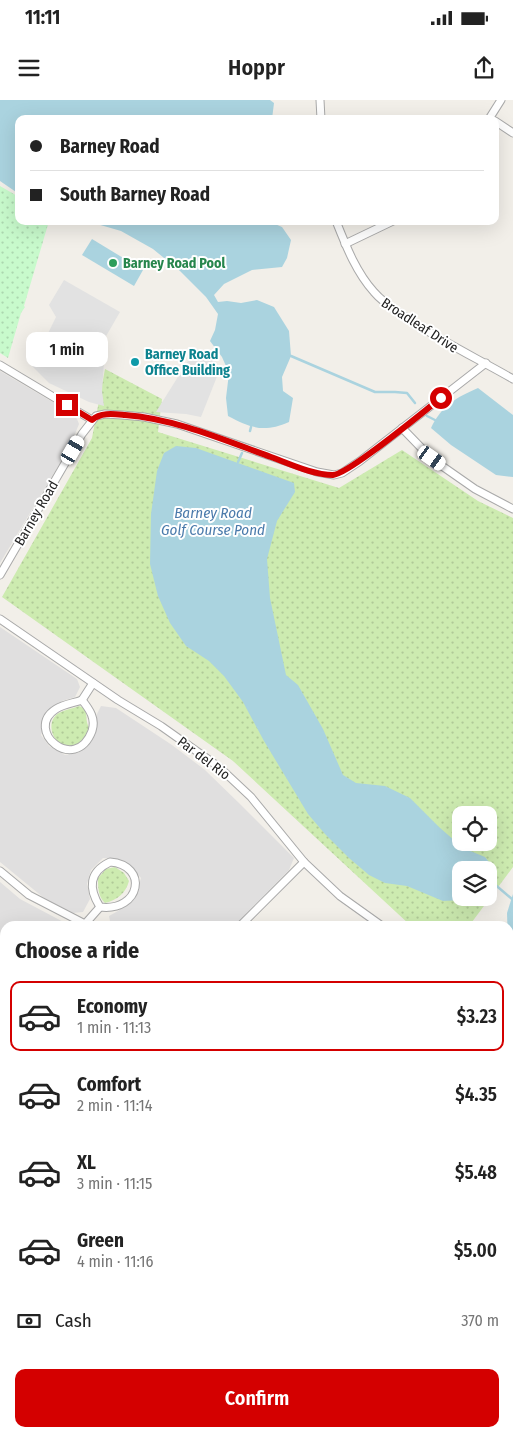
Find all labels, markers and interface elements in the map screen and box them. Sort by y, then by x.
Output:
text: 11:11 [25,6,60,29]
icon: menu [15,54,43,82]
text: Hoppr [228,54,285,81]
icon: share [470,54,498,82]
text: Barney Road [60,135,160,158]
text: South Barney Road [60,183,210,206]
place label: Barney Road Pool [123,255,225,272]
marker: Barney Road Pool [107,257,119,269]
street label: Broadleaf Drive [378,294,461,357]
callout: 1 min [26,332,108,368]
text: 1 min [50,340,84,359]
place label: Barney Road Office Building [145,346,230,379]
marker: Barney Road Office Building [129,356,141,368]
route start [430,387,452,409]
route end [56,394,78,416]
car [59,433,86,467]
car [415,443,448,473]
street label: Barney Road [11,478,62,549]
water label: Barney Road Golf Course Pond [161,504,265,539]
street label: Par del Rio [174,733,233,784]
map controls [452,806,497,906]
button: locate [452,806,497,851]
button: layers [452,861,497,906]
text: Choose a ride [15,937,139,964]
icon: car [17,994,62,1039]
text: Economy [77,995,147,1018]
text: $3.23 [457,1005,497,1028]
text: 1 min · 11:13 [77,1018,151,1037]
icon: car [17,1072,62,1117]
text: Comfort [77,1073,141,1096]
text: $4.35 [455,1083,497,1106]
text: 2 min · 11:14 [77,1096,152,1115]
icon: car [17,1150,62,1195]
text: XL [77,1151,96,1174]
text: $5.48 [455,1161,497,1184]
text: 3 min · 11:15 [77,1174,152,1193]
icon: car [17,1228,62,1273]
text: Green [77,1229,124,1252]
text: $5.00 [454,1239,497,1262]
text: 4 min · 11:16 [77,1252,153,1271]
icon: cash [15,1307,43,1335]
text: Cash [55,1309,92,1332]
text: 370 m [461,1311,499,1330]
button: Confirm [15,1369,499,1427]

